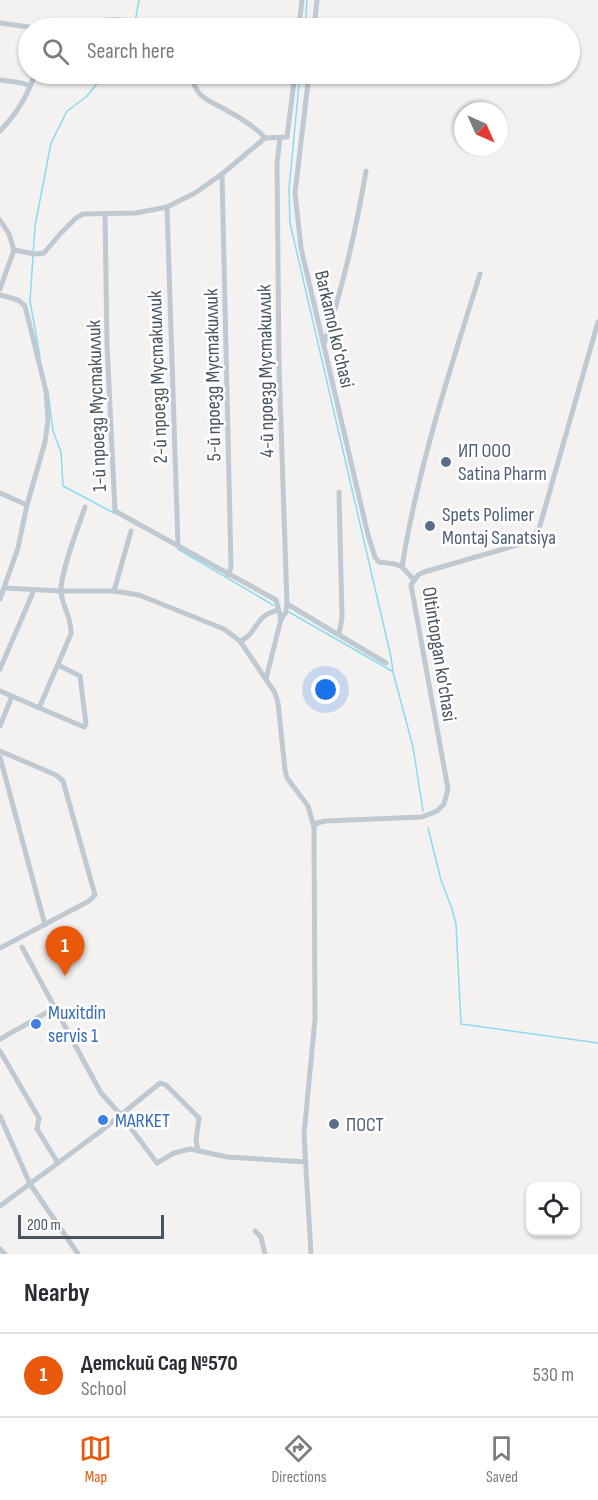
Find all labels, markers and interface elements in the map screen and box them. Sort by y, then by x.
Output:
search box [18,18,580,84]
icon: search [39,35,72,68]
text: Search here [87,38,174,65]
north arrow [454,102,508,156]
street label: Barkamol ko'chasi [309,268,359,390]
street label: 4-й проезд Мустакиллик [252,284,280,458]
street label: 5-й проезд Мустакиллик [199,288,227,462]
street label: 2-й проезд Мустакиллик [143,290,173,464]
street label: 1-й проезд Мустакиллик [82,319,112,492]
place label: ИП ООО Satina Pharm [458,439,547,486]
marker: ИП ООО Satina Pharm [439,455,453,469]
place label: Spets Polimer Montaj Sanatsiya [442,503,556,550]
marker: Spets Polimer Montaj Sanatsiya [423,519,437,533]
street label: Oltintopgan ko'chasi [417,585,461,723]
your location [311,675,340,704]
pin: 1 [46,926,84,976]
place label: Muxitdin servis 1 [48,1001,106,1048]
marker: Muxitdin servis 1 [29,1017,43,1031]
place label: MARKET [115,1109,170,1133]
marker: MARKET [96,1113,110,1127]
place label: ПОСТ [346,1113,384,1137]
marker: ПОСТ [327,1117,341,1131]
map controls [526,1182,580,1236]
button: locate [526,1182,580,1236]
scale bar [18,1212,164,1240]
text: 200 m [27,1216,61,1235]
text: Nearby [24,1278,90,1309]
text: Детский Сад №570 [81,1350,238,1377]
text: 1 [40,1363,47,1387]
text: 530 m [533,1363,574,1387]
text: School [81,1377,126,1401]
tab: Map [79,1432,112,1487]
tab: Directions [271,1432,326,1487]
tab: Saved [485,1432,518,1487]

